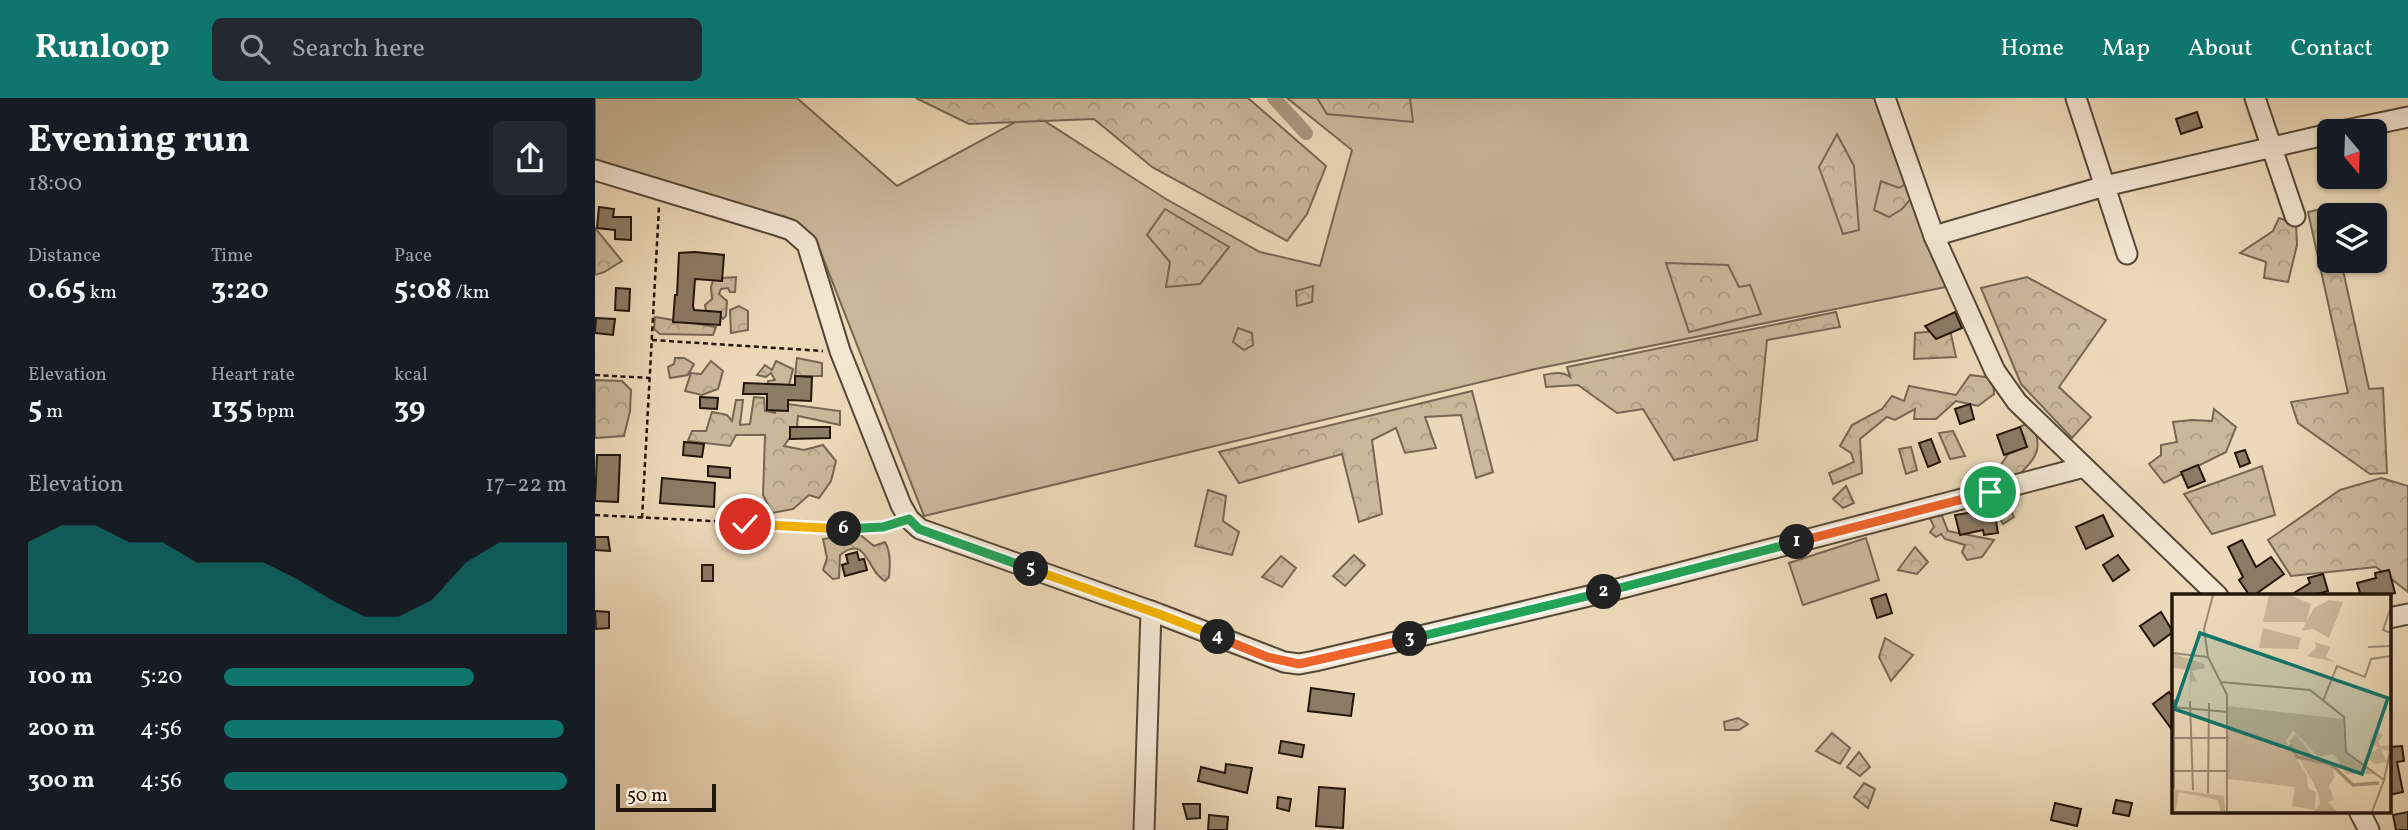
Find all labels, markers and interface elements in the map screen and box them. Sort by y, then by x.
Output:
search box [212,18,702,81]
text: Runloop [35,26,170,72]
icon: search [236,30,274,68]
text: Search here [292,31,425,67]
text: Home [2000,32,2064,66]
text: Map [2102,32,2150,66]
text: About [2188,32,2253,66]
text: Contact [2291,32,2373,66]
text: Evening run [28,115,250,168]
north arrow [2317,119,2387,189]
map controls [2317,119,2387,273]
button: share [493,121,567,195]
text: 18:00 [28,168,82,200]
button: layers [2317,203,2387,273]
text: Distance [28,243,101,269]
text: Time [211,243,253,269]
text: Pace [394,243,432,269]
text: 0.65 [28,269,86,311]
text: 3:20 [211,269,269,311]
text: 5:08 [394,269,452,311]
text: km [86,280,117,306]
text: /km [452,280,490,306]
text: Elevation [28,362,107,388]
text: Heart rate [211,362,295,388]
text: kcal [394,362,428,388]
text: 5 [28,388,42,430]
text: 135 [211,388,253,430]
text: 39 [394,388,425,430]
text: m [42,399,63,425]
text: bpm [253,399,295,425]
pin [1960,462,2020,522]
text: Elevation [28,469,124,501]
text: 17–22 m [485,469,567,501]
icon: arrive [1971,473,2009,511]
pin [715,494,775,554]
icon: check [726,505,764,543]
pin: 6 [827,512,861,546]
text: 6 [838,515,849,541]
pin: 1 [1779,524,1815,560]
text: 1 [1793,528,1800,554]
pin: 5 [1013,552,1048,587]
text: 5 [1026,555,1035,581]
pin: 2 [1587,574,1621,610]
text: 2 [1599,578,1608,604]
inset map [2172,594,2391,812]
pin: 4 [1201,620,1235,654]
pin: 3 [1393,622,1427,656]
text: 4 [1212,623,1223,649]
text: 3 [1405,625,1414,651]
text: 100 m [28,661,93,693]
text: 5:20 [140,661,182,693]
text: 200 m [28,713,95,745]
text: 4:56 [140,713,182,745]
text: 300 m [28,765,95,797]
text: 4:56 [140,765,182,797]
scale bar [616,781,716,813]
text: 50 m [627,783,668,809]

